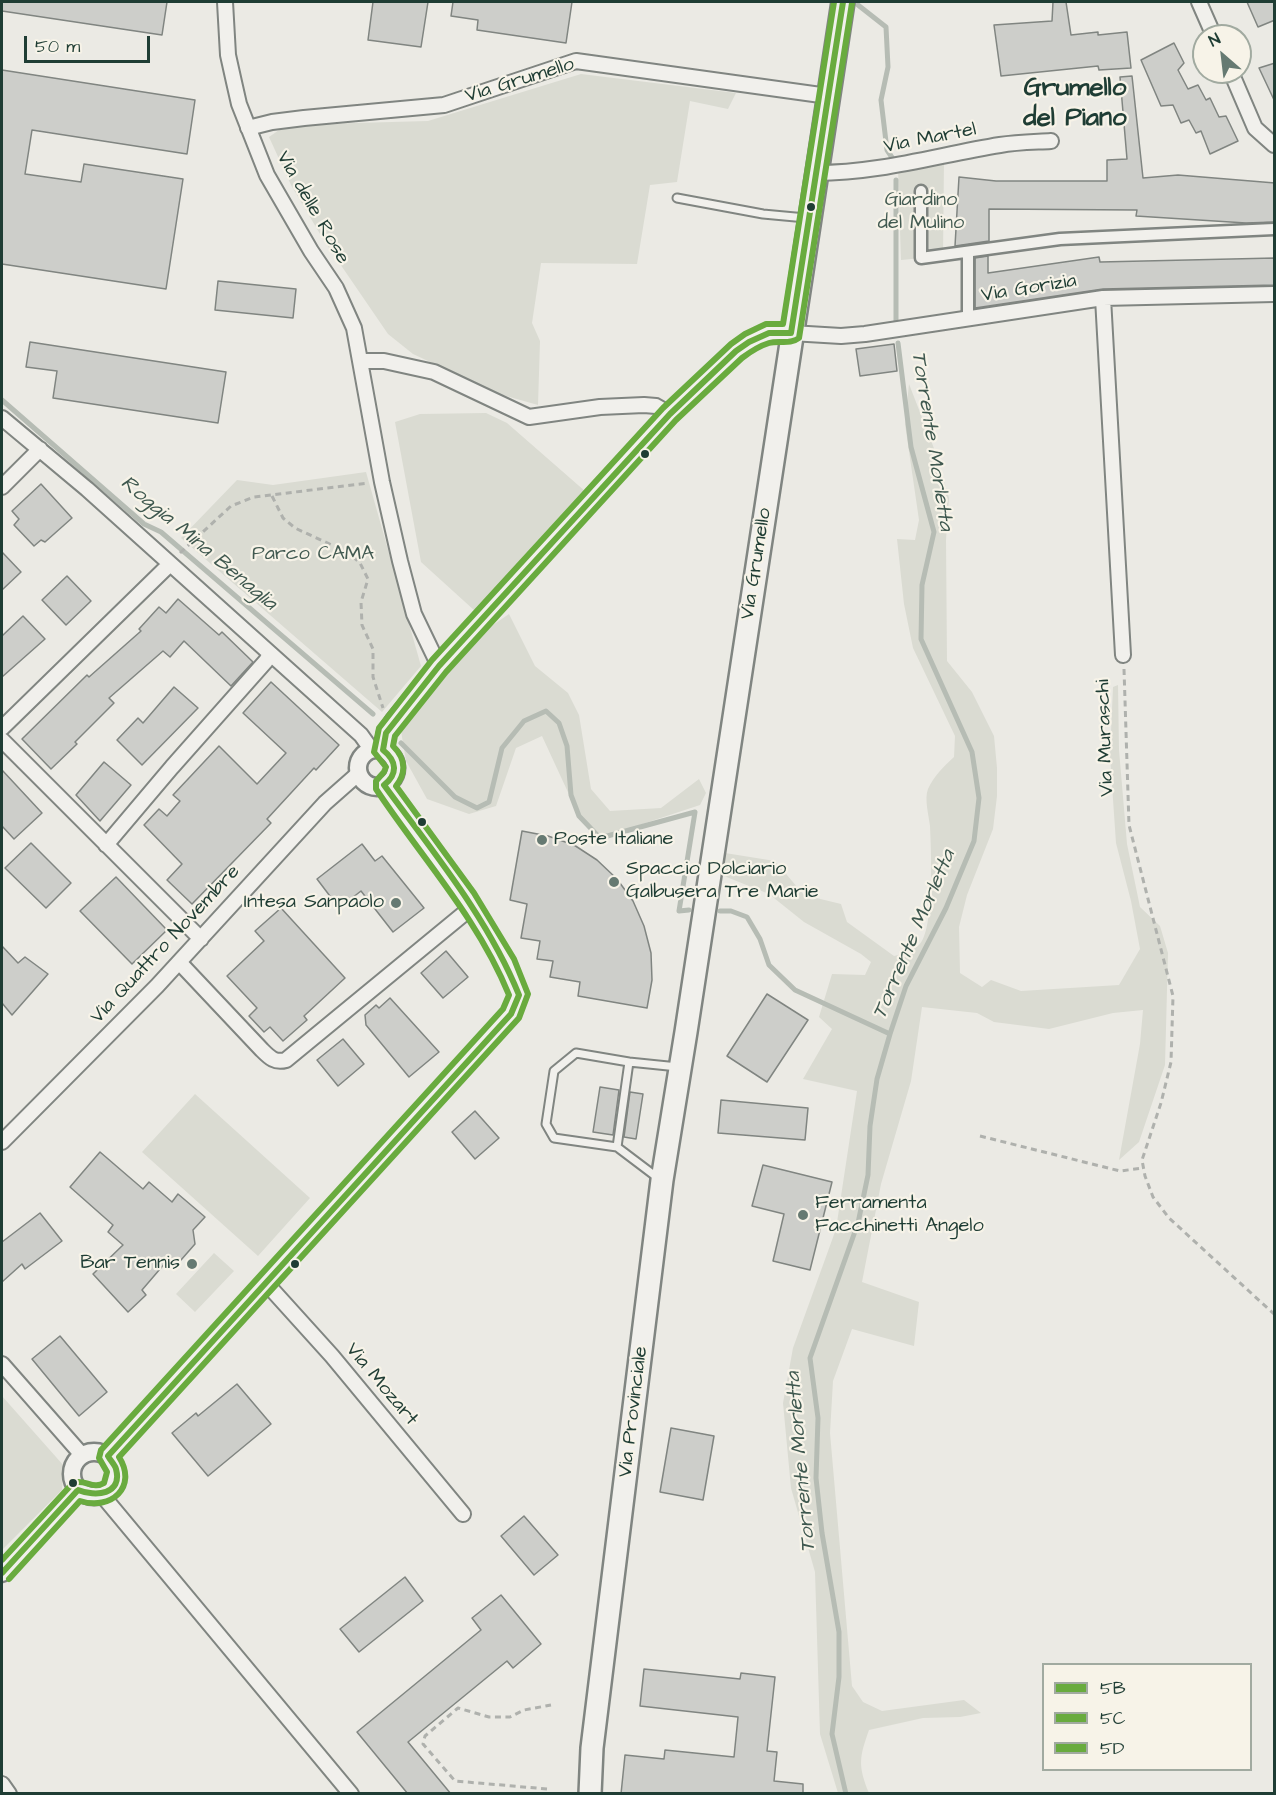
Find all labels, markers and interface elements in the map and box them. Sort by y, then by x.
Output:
scale bar [27,24,153,62]
north arrow [1192,24,1252,84]
text: N [1205,28,1224,52]
text: 50 m [35,34,80,59]
street label: Via Grumello [463,53,577,109]
district label: Grumello del Piano [1023,74,1127,136]
street label: Via Martel [882,118,978,160]
street label: Via delle Rose [270,147,354,269]
park label: Giardino del Mulino [878,189,964,236]
unlabelled marker [805,201,817,213]
street label: Via Gorizia [980,270,1078,308]
water label: Torrente Morletta [904,350,958,532]
unlabelled marker [639,448,651,460]
water label: Roggia Mina Benaglia [115,471,281,617]
street label: Via Grumello [736,506,778,622]
park label: Parco CAMA [252,543,374,567]
street label: Via Muraschi [1092,679,1120,797]
unlabelled marker [416,816,428,828]
place label: Poste Italiane [554,828,673,852]
marker: Poste Italiane [535,833,549,847]
water label: Torrente Morletta [868,847,962,1023]
place label: Spaccio Dolciario Galbusera Tre Marie [626,858,819,905]
street label: Via Quattro Novembre [86,861,246,1029]
marker: Spaccio Dolciario Galbusera Tre Marie [607,875,621,889]
place label: Intesa Sanpaolo [244,891,384,915]
marker: Intesa Sanpaolo [389,896,403,910]
place label: Ferramenta Facchinetti Angelo [815,1192,984,1239]
marker: Ferramenta Facchinetti Angelo [796,1208,810,1222]
place label: Bar Tennis [80,1252,180,1276]
marker: Bar Tennis [185,1257,199,1271]
unlabelled marker [289,1258,301,1270]
street label: Via Mozart [339,1339,423,1431]
street label: Via Provinciale [614,1345,654,1479]
water label: Torrente Morletta [782,1371,822,1553]
unlabelled marker [67,1477,79,1489]
legend [1042,1663,1252,1771]
text: 5B [1100,1676,1126,1701]
text: 5C [1100,1706,1126,1731]
text: 5D [1100,1736,1124,1761]

